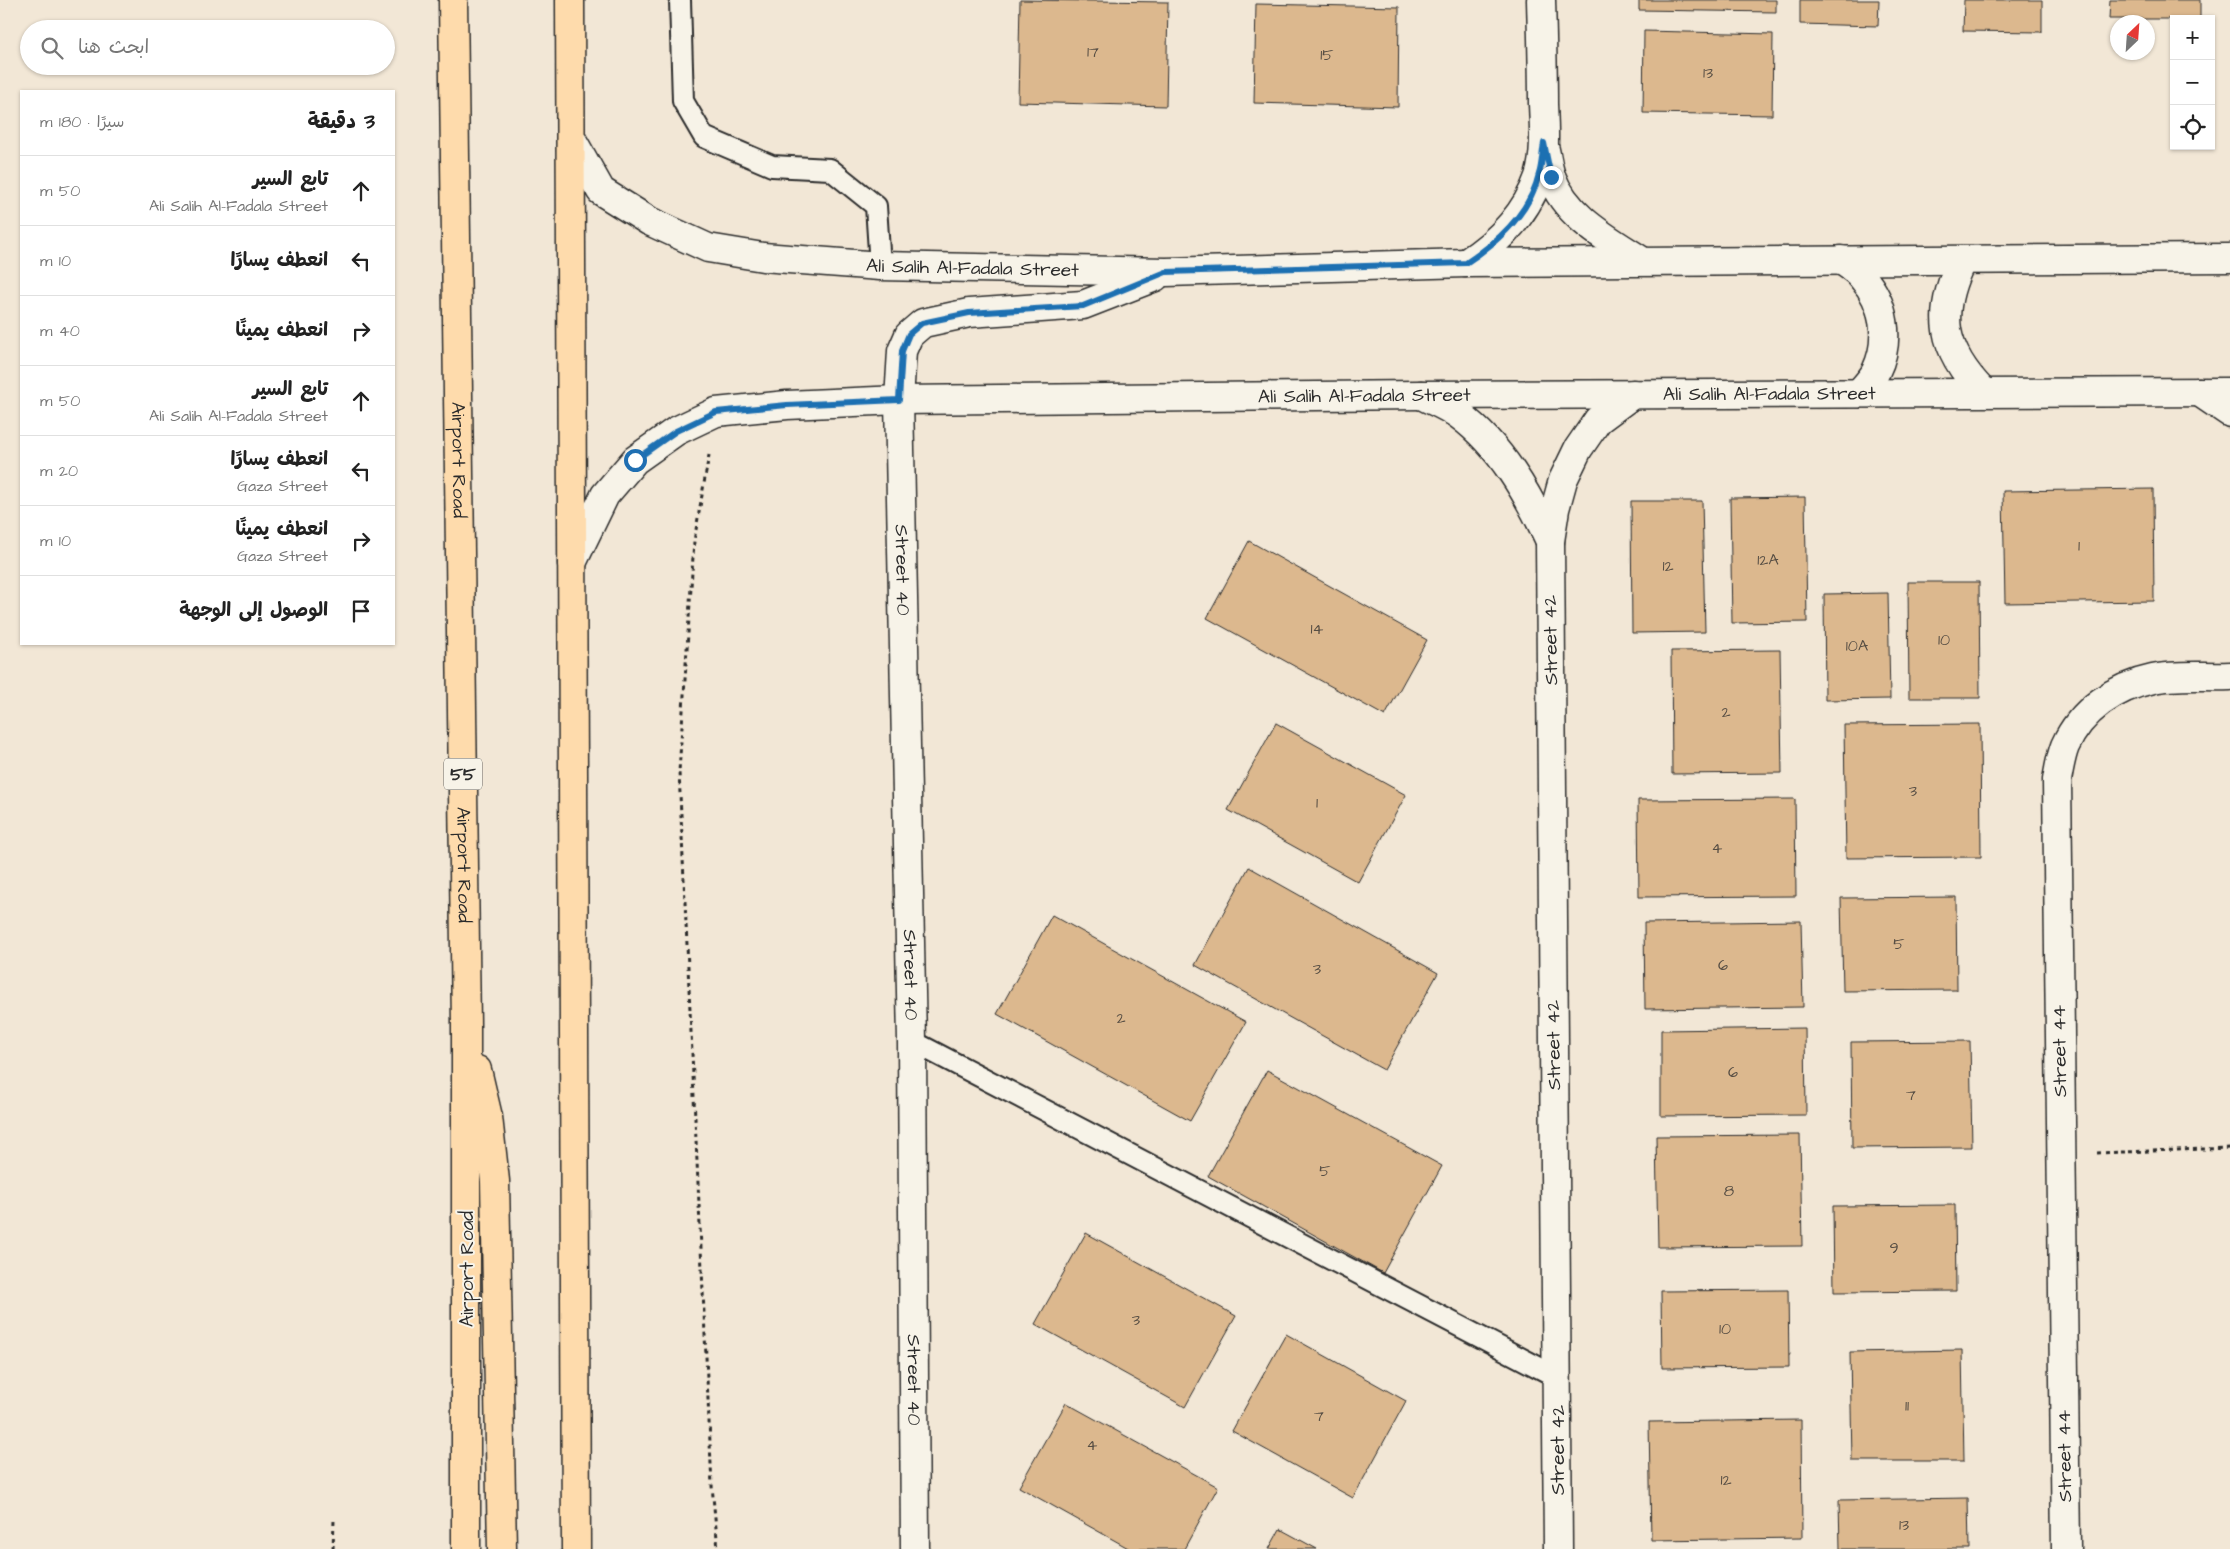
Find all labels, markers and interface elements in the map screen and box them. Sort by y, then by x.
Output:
north arrow [2110,15,2155,60]
map controls [2170,15,2215,150]
button: + [2170,15,2215,60]
search box [20,20,395,75]
icon: search [38,34,66,62]
text: ابحث هنا [78,34,149,61]
house number: 17 [1087,41,1099,63]
house number: 15 [1320,44,1334,66]
button: − [2170,60,2215,105]
house number: 13 [1703,62,1713,84]
button: locate [2170,105,2215,150]
text: 3 دقيقة [307,107,375,136]
text: سيرًا · 180 m [40,111,124,133]
text: تابع السير [253,166,328,193]
route end [1540,166,1563,189]
icon: ahead [347,177,375,205]
text: 50 m [40,180,80,202]
text: Ali Salih Al-Fadala Street [149,195,328,217]
text: انعطف يسارًا [231,247,328,274]
icon: left [347,247,375,275]
text: 10 m [40,250,71,272]
street label: Ali Salih Al-Fadala Street [865,251,1079,284]
text: انعطف يمينًا [236,317,328,344]
icon: right [347,317,375,345]
text: 40 m [40,320,80,342]
text: تابع السير [253,376,328,403]
street label: Ali Salih Al-Fadala Street [1663,380,1876,408]
street label: Ali Salih Al-Fadala Street [1258,381,1471,410]
icon: ahead [347,387,375,415]
text: 50 m [40,390,80,412]
street label: Airport Road [445,402,473,519]
text: Ali Salih Al-Fadala Street [149,405,328,427]
text: انعطف يسارًا [231,446,328,473]
route start [624,449,647,472]
icon: left [347,457,375,485]
text: 20 m [40,460,78,482]
text: Gaza Street [237,475,328,497]
text: انعطف يمينًا [236,516,328,543]
street label: Street 40 [888,524,917,616]
icon: right [347,527,375,555]
text: 10 m [40,530,71,552]
house number: 1 [2078,535,2080,557]
text: Gaza Street [237,545,328,567]
house number: 12A [1757,549,1779,571]
house number: 12 [1662,555,1674,577]
street label: Street 42 [1537,595,1565,685]
text: الوصول إلى الوجهة [179,597,328,624]
icon: arrive [347,597,375,625]
house number: 14 [1311,618,1324,640]
house number: 10 [1938,629,1950,651]
house number: 10A [1846,635,1868,657]
house number: 2 [1721,701,1731,723]
road number: 55 [444,759,482,790]
house number: 3 [1909,780,1917,802]
house number: 1 [1316,792,1318,814]
street label: Airport Road [450,807,478,923]
house number: 4 [1712,837,1723,859]
street label: Street 40 [896,929,925,1021]
house number: 5 [1893,933,1905,955]
house number: 6 [1718,954,1728,976]
house number: 3 [1313,958,1321,980]
street label: Street 42 [1540,1000,1568,1090]
street label: Street 44 [2046,1005,2074,1097]
house number: 2 [1116,1007,1126,1029]
house number: 6 [1728,1061,1738,1083]
house number: 7 [1906,1084,1916,1106]
house number: 5 [1319,1160,1331,1182]
house number: 8 [1724,1180,1734,1202]
street label: Airport Road [454,1211,481,1327]
house number: 9 [1889,1237,1899,1259]
house number: 3 [1132,1309,1140,1331]
house number: 10 [1719,1318,1731,1340]
street label: Street 40 [900,1334,928,1426]
house number: 11 [1905,1395,1909,1417]
house number: 7 [1314,1405,1324,1427]
street label: Street 42 [1545,1405,1572,1495]
street label: Street 44 [2051,1410,2079,1502]
house number: 4 [1087,1434,1098,1456]
house number: 12 [1720,1469,1732,1491]
house number: 13 [1899,1514,1909,1536]

